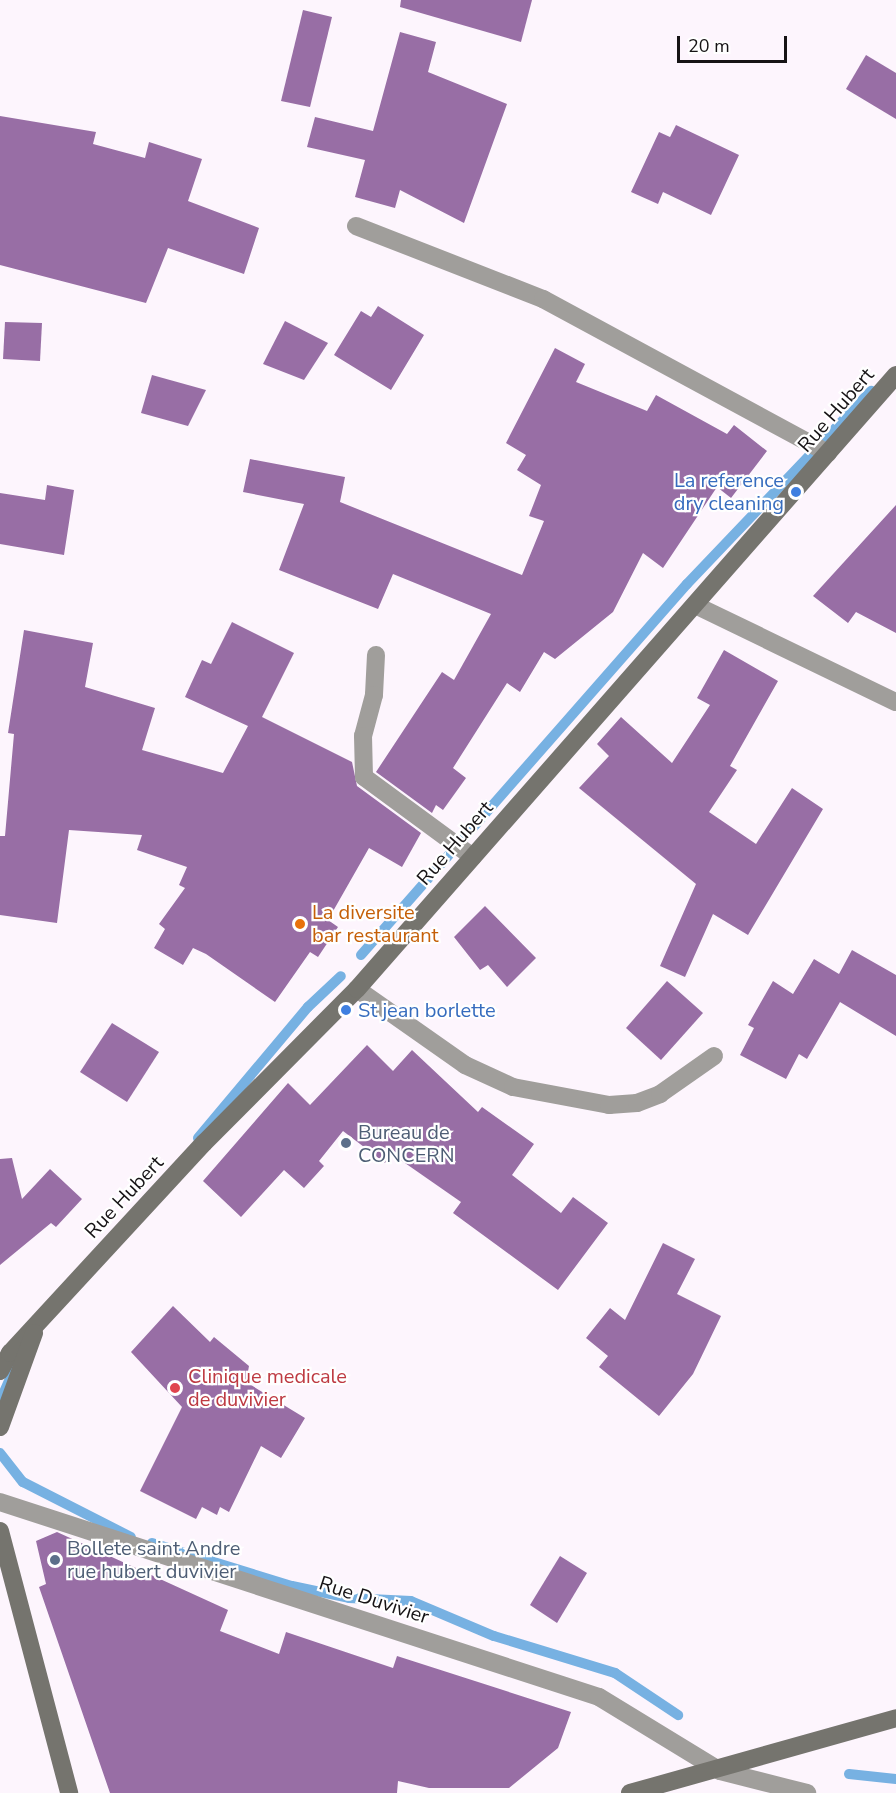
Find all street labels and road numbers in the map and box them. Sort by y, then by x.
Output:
street label: Rue Hubert [793,363,879,457]
street label: Rue Hubert [412,796,498,890]
street label: Rue Hubert [80,1151,168,1243]
street label: Rue Duvivier [316,1571,432,1629]

